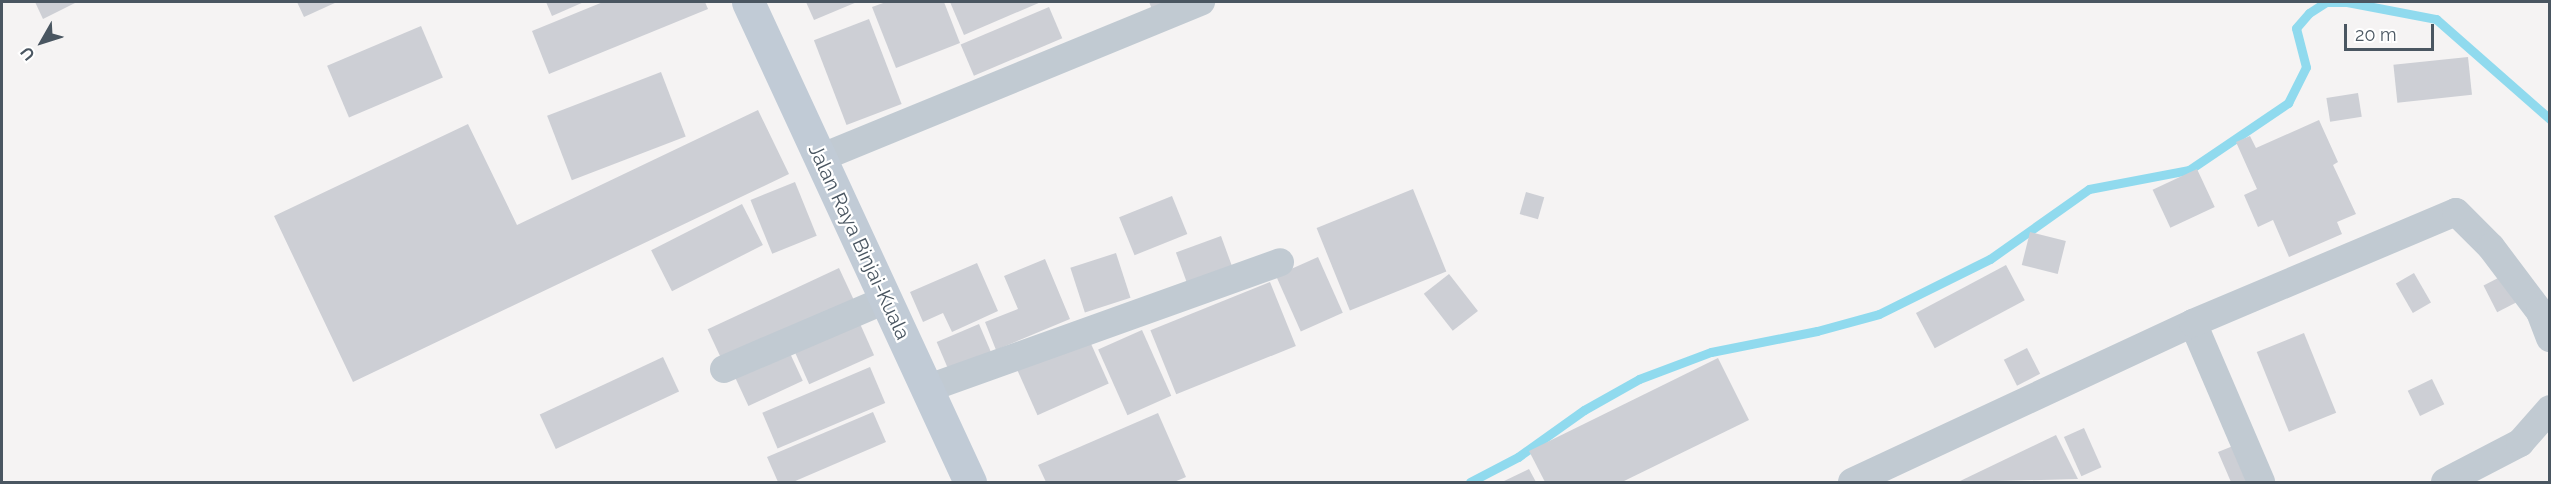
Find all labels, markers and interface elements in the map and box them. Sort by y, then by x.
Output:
north arrow [12,12,72,72]
scale bar [2347,12,2437,50]
text: 20 m [2355,24,2397,45]
text: U [16,43,39,64]
street label: Jalan Raya Binjai-Kuala [803,141,915,343]

